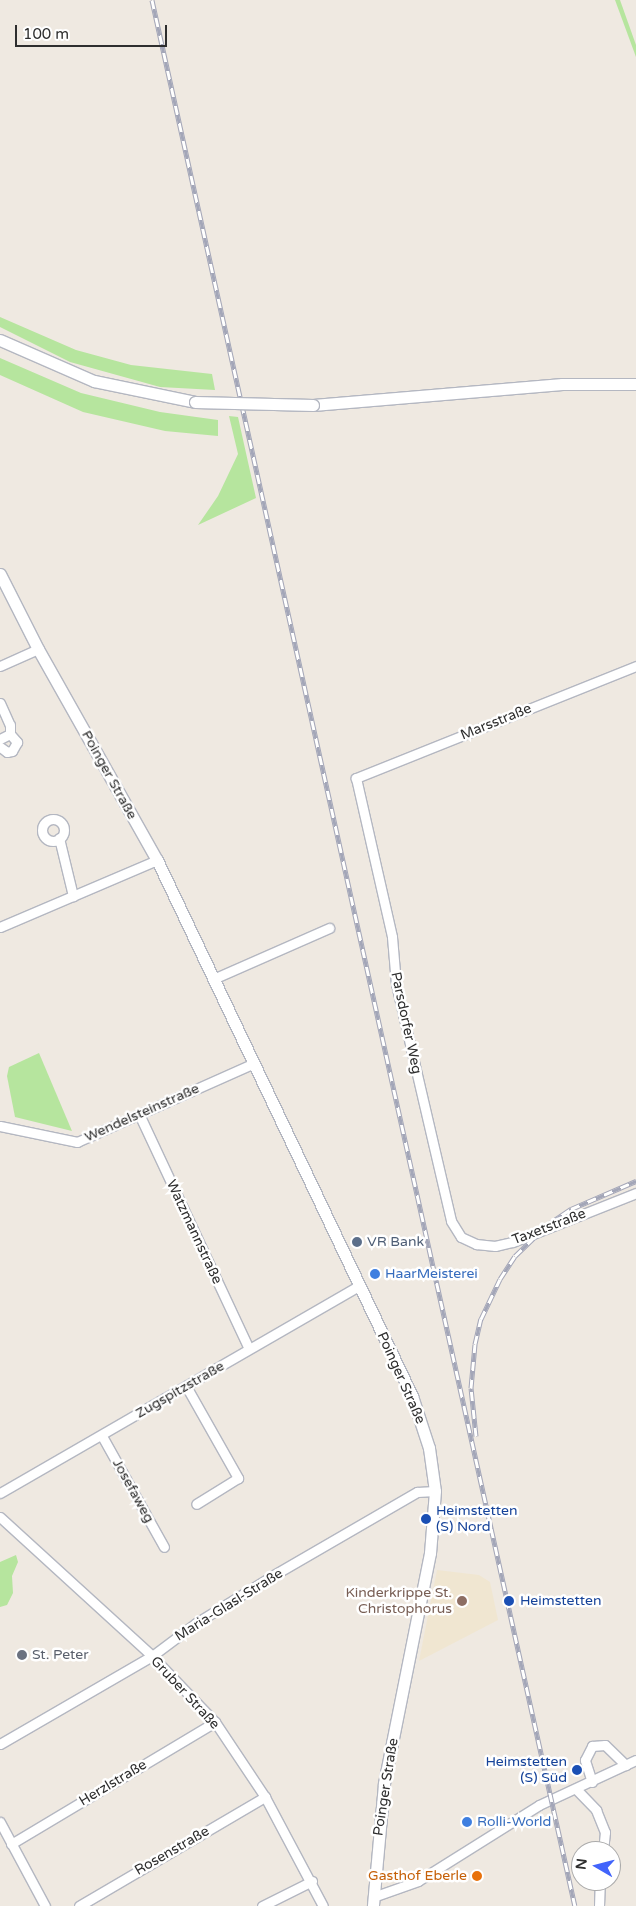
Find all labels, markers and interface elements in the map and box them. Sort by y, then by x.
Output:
scale bar [18,15,170,47]
text: 100 m [23,25,69,43]
street label: Marsstraße [458,700,534,744]
street label: Poinger Straße [78,728,140,822]
street label: Parsdorfer Weg [387,970,425,1076]
street label: Wendelsteinstraße [82,1080,202,1146]
street label: Watzmannstraße [162,1177,226,1287]
street label: Taxetstraße [510,1205,588,1249]
place label: VR Bank [367,1234,424,1250]
marker: VR Bank [351,1236,363,1248]
place label: HaarMeisterei [385,1266,478,1282]
marker: HaarMeisterei [369,1268,381,1280]
street label: Poinger Straße [373,1329,429,1427]
street label: Zugspitzstraße [133,1358,227,1422]
street label: Josefaweg [109,1456,157,1526]
place label: Heimstetten (S) Nord [436,1503,518,1535]
marker: Heimstetten (S) Nord [420,1513,432,1525]
street label: Maria-Glasl-Straße [172,1565,286,1645]
place label: Kinderkrippe St. Christophorus [345,1585,452,1618]
place label: Heimstetten [520,1593,602,1609]
marker: Heimstetten [502,1594,516,1608]
marker: Kinderkrippe St. Christophorus [456,1595,468,1607]
place label: St. Peter [32,1647,89,1663]
marker: St. Peter [16,1649,28,1661]
street label: Gruber Straße [147,1653,223,1733]
street label: Poinger Straße [370,1737,402,1837]
place label: Heimstetten (S) Süd [485,1754,567,1786]
street label: Herzlstraße [76,1756,150,1810]
marker: Heimstetten (S) Süd [571,1764,583,1776]
place label: Rolli-World [477,1814,551,1830]
marker: Rolli-World [461,1816,473,1828]
street label: Rosenstraße [132,1823,212,1879]
north arrow [571,1841,621,1891]
text: N [572,1857,591,1871]
place label: Gasthof Eberle [368,1868,467,1884]
marker: Gasthof Eberle [471,1870,483,1882]

